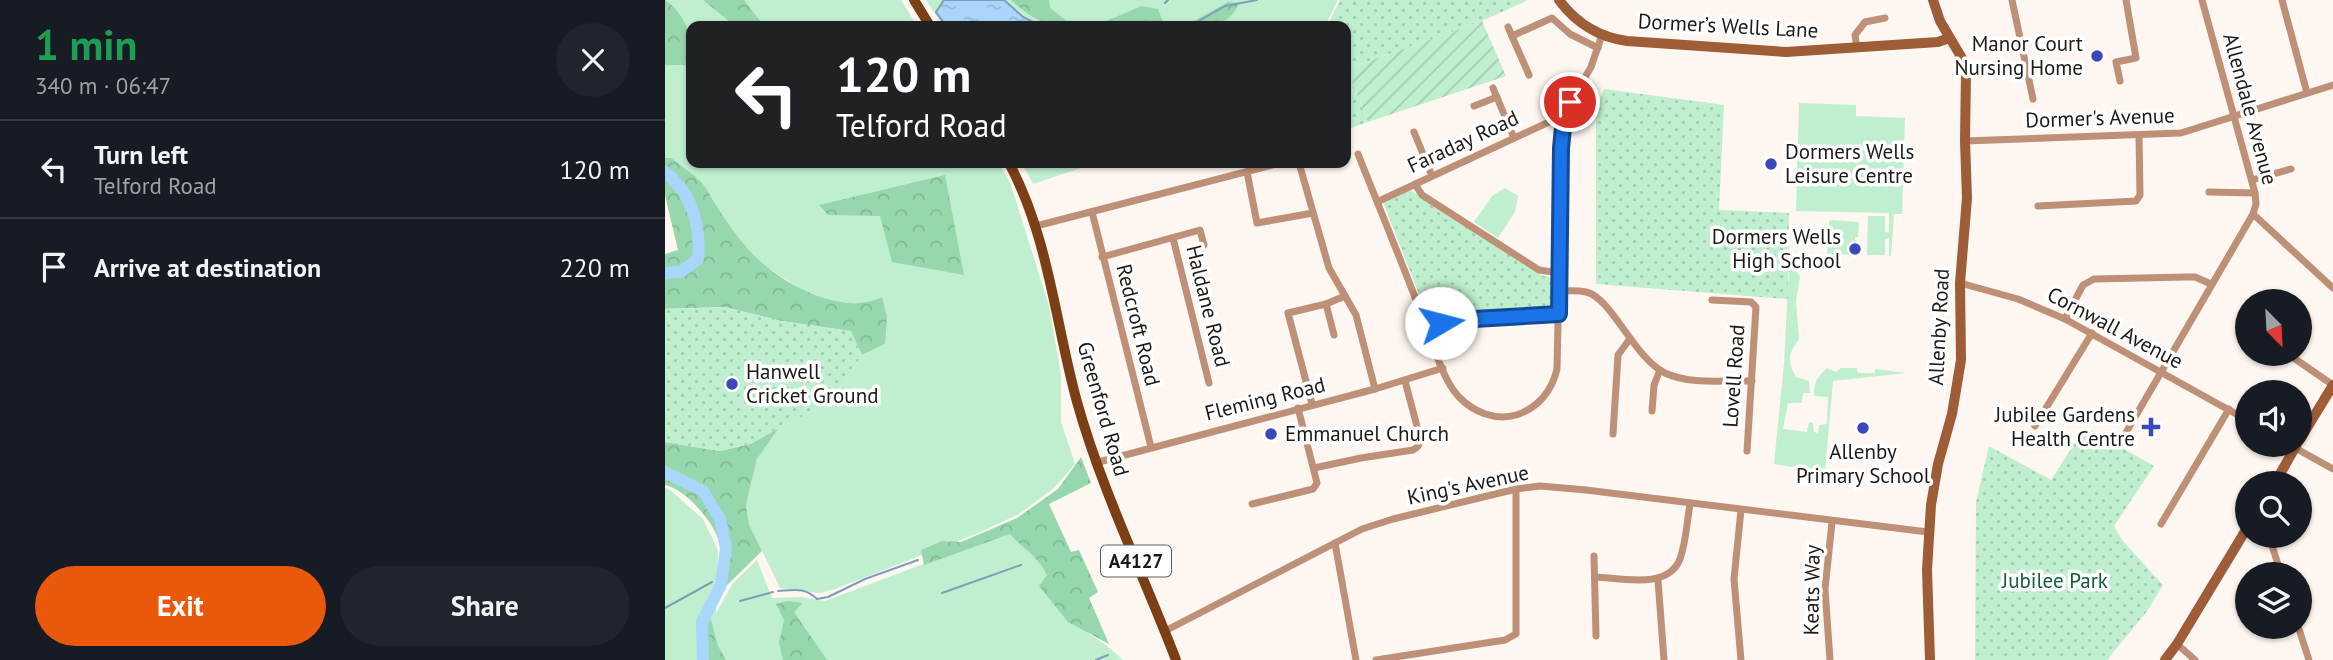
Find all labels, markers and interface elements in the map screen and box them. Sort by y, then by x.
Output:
street label: Dormer’s Wells Lane [1637,7,1819,44]
text: 1 min [35,17,137,72]
button: close [556,23,630,97]
place label: Manor Court Nursing Home [1954,30,2083,81]
street label: Allendale Avenue [2217,30,2284,188]
text: 120 m [836,42,971,106]
marker: Manor Court Nursing Home [2089,48,2105,64]
icon: left [721,49,812,140]
text: 340 m · 06:47 [35,71,171,100]
pin [1540,72,1600,132]
icon: arrive [1551,83,1589,121]
street label: Dormer's Avenue [2025,101,2175,134]
text: Telford Road [836,104,1007,146]
street label: Faraday Road [1403,104,1523,179]
text: Turn left [94,138,188,171]
place label: Dormers Wells Leisure Centre [1785,138,1914,189]
icon: left [35,150,73,188]
text: 120 m [559,153,630,186]
marker: Dormers Wells Leisure Centre [1763,156,1779,172]
text: Telford Road [94,171,217,200]
place label: Dormers Wells High School [1712,223,1841,274]
marker: Dormers Wells High School [1847,241,1863,257]
street label: Haldane Road [1180,242,1237,370]
icon: arrive [35,248,73,286]
text: Arrive at destination [94,251,321,284]
text: 220 m [559,251,630,284]
street label: Redcroft Road [1110,261,1167,389]
street label: Allenby Road [1922,268,1955,386]
street label: Cornwall Avenue [2043,280,2188,375]
position arrow [1404,286,1478,360]
north arrow [2235,289,2312,366]
map controls [2235,289,2312,639]
street label: Lovell Road [1716,323,1751,429]
street label: Greenford Road [1071,338,1136,479]
place label: Hanwell Cricket Ground [746,358,878,409]
street label: Fleming Road [1202,371,1328,427]
marker: Hanwell Cricket Ground [724,376,740,392]
button: sound [2235,380,2312,457]
place label: Jubilee Gardens Health Centre [1994,401,2135,452]
marker: Jubilee Gardens Health Centre [2141,417,2161,437]
place label: Emmanuel Church [1285,420,1449,447]
marker: Allenby Primary School [1855,420,1871,436]
marker: Emmanuel Church [1263,426,1279,442]
place label: Allenby Primary School [1796,438,1930,489]
street label: King's Avenue [1405,458,1531,511]
button: search [2235,471,2312,548]
street label: Keats Way [1797,544,1826,636]
road number: A4127 [1101,546,1171,576]
button: layers [2235,562,2312,639]
button: Exit [35,566,326,646]
button: Share [340,566,630,646]
park label: Jubilee Park [2001,567,2108,594]

